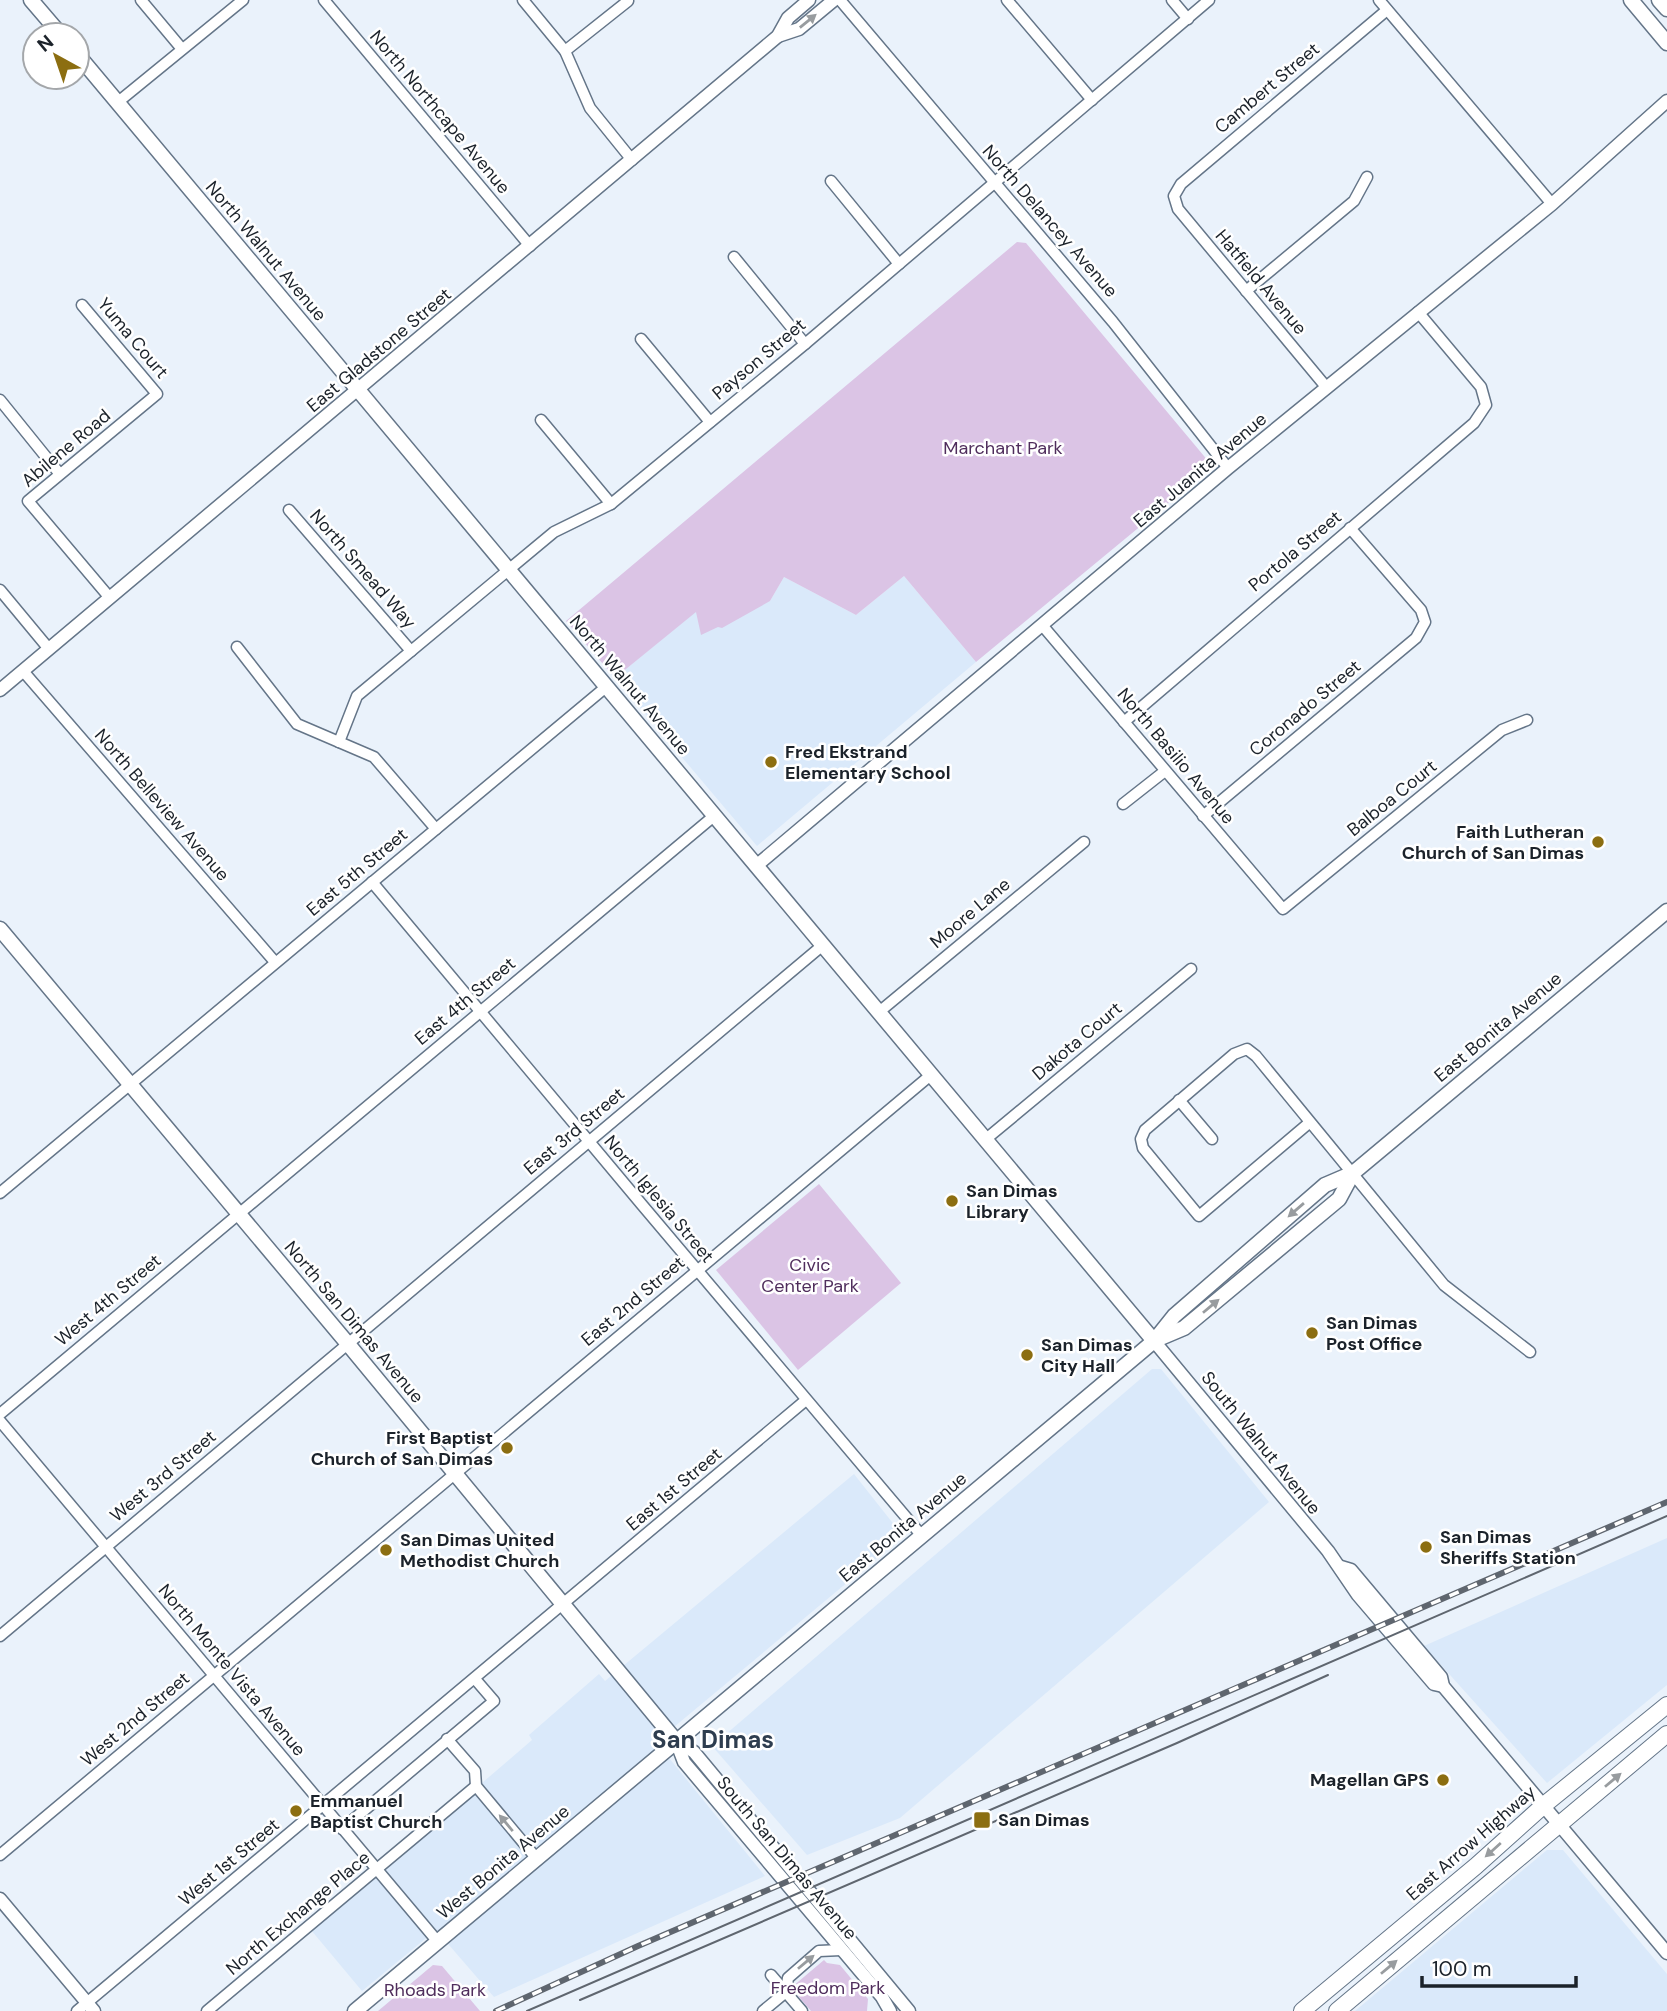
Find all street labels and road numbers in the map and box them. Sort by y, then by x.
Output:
street label: North Northcape Avenue [364,25,516,199]
street label: Cambert Street [1210,37,1324,139]
street label: North Delancey Avenue [977,140,1123,302]
street label: North Walnut Avenue [200,176,332,326]
street label: Hatfield Avenue [1210,224,1312,340]
street label: East Gladstone Street [302,282,456,418]
street label: Yuma Court [92,293,174,383]
street label: Payson Street [707,313,811,405]
street label: Abilene Road [17,404,115,492]
street label: East Juanita Avenue [1128,407,1272,533]
street label: North Smead Way [305,504,421,634]
street label: Portola Street [1243,505,1347,597]
street label: North Walnut Avenue [564,610,696,760]
street label: Coronado Street [1244,654,1366,762]
street label: North Basilio Avenue [1112,683,1240,829]
street label: North Belleview Avenue [89,724,235,886]
street label: Balboa Court [1342,754,1442,842]
street label: East 5th Street [302,823,412,921]
street label: Moore Lane [925,872,1015,954]
street label: East 4th Street [410,952,520,1050]
street label: East Bonita Avenue [1429,967,1567,1087]
street label: Dakota Court [1027,996,1127,1086]
street label: East 3rd Street [519,1082,629,1180]
street label: North Iglesia Street [599,1130,719,1268]
street label: North San Dimas Avenue [279,1236,429,1408]
street label: West 4th Street [50,1249,166,1351]
street label: East 2nd Street [576,1251,690,1351]
street label: South Walnut Avenue [1196,1366,1326,1520]
street label: West 3rd Street [105,1425,221,1527]
street label: East 1st Street [621,1442,727,1536]
street label: East Bonita Avenue [834,1467,972,1587]
street label: North Monte Vista Avenue [153,1579,311,1761]
street label: West 2nd Street [76,1666,194,1772]
street label: South San Dimas Avenue [711,1771,863,1945]
street label: East Arrow Highway [1401,1780,1541,1906]
street label: West Bonita Avenue [432,1799,574,1925]
street label: West 1st Street [174,1813,284,1911]
street label: North Exchange Place [221,1846,375,1980]

